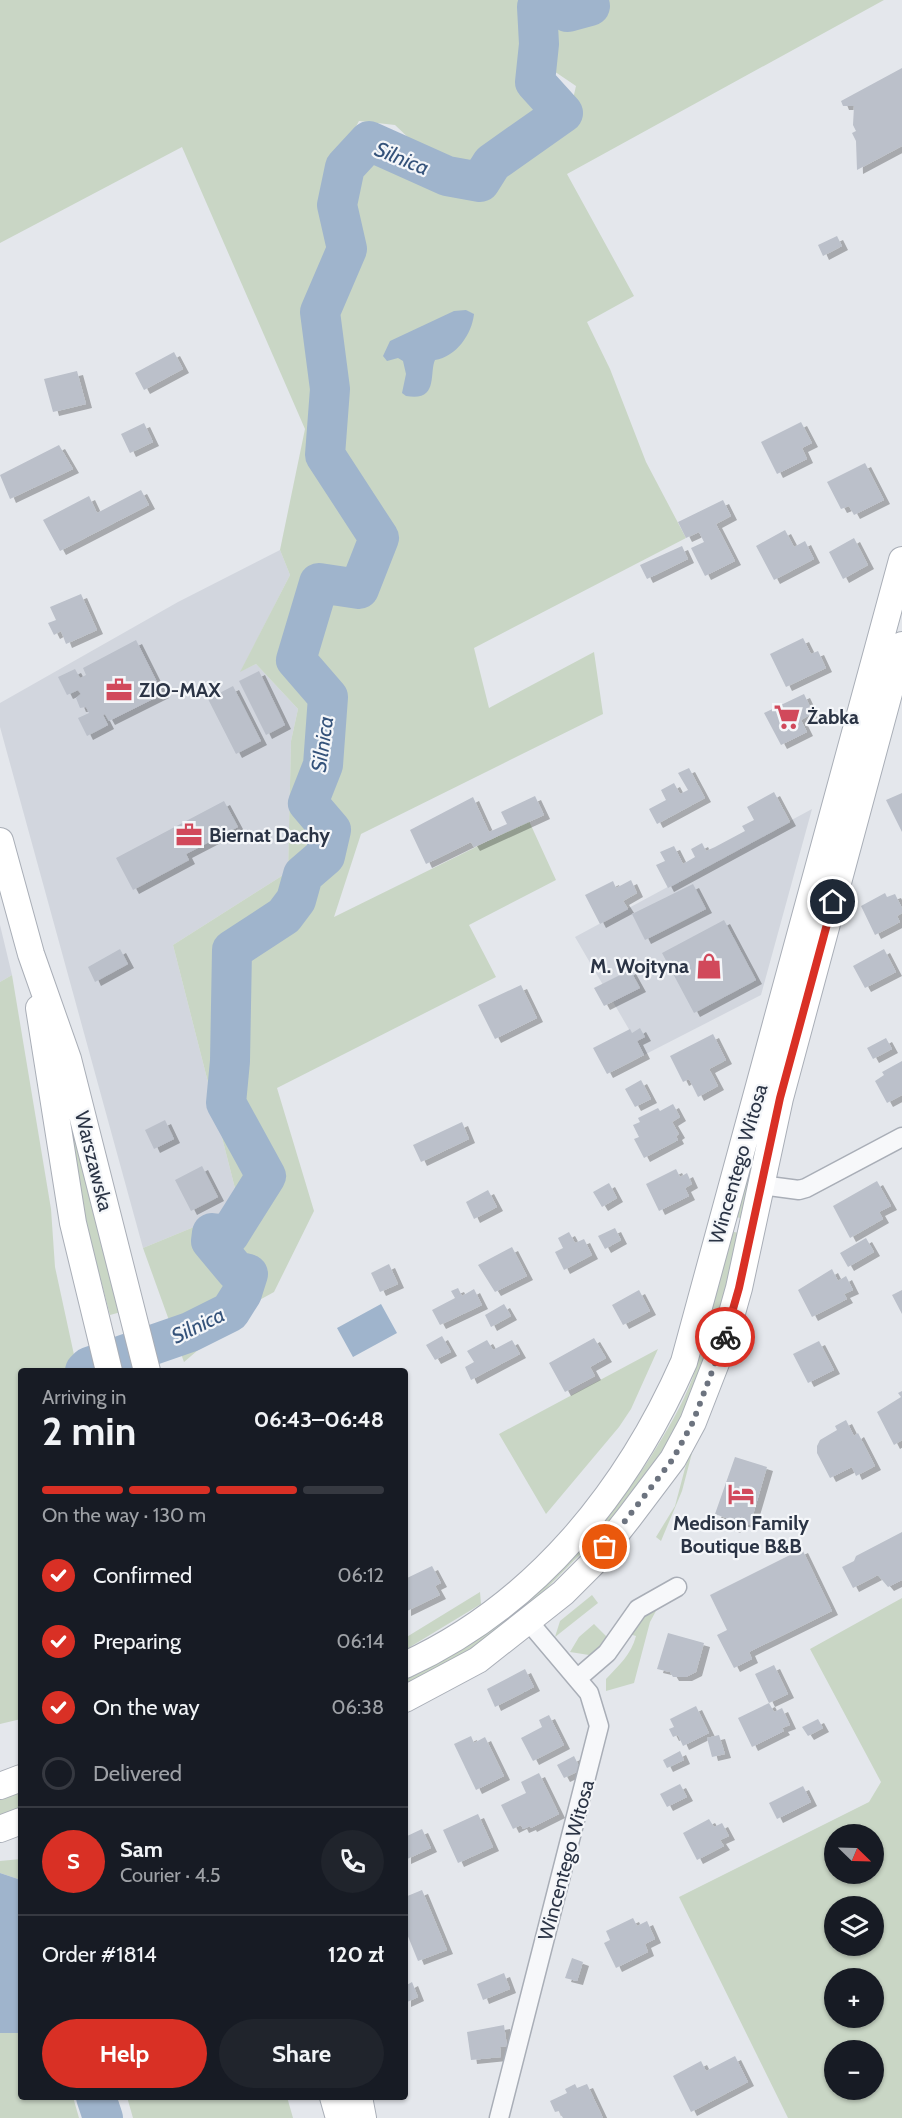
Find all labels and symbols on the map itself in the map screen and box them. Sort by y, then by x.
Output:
water label: Silnica [371,136,433,180]
office icon: ZIO-MAX [104,675,134,705]
place label: ZIO-MAX [139,678,221,702]
supermarket icon: Żabka [772,702,802,732]
place label: Żabka [807,705,859,729]
water label: Silnica [306,714,338,774]
office icon: Biernat Dachy [174,820,204,850]
place label: Biernat Dachy [209,823,330,847]
pin [807,876,858,927]
shop icon: M. Wojtyna [694,951,724,981]
place label: M. Wojtyna [590,954,689,978]
street label: Wincentego Witosa [704,1081,772,1247]
street label: Warszawska [70,1108,118,1214]
water label: Silnica [167,1301,229,1349]
courier [695,1307,755,1367]
hotel icon: Medison Family Boutique B&B [726,1479,756,1509]
place label: Medison Family Boutique B&B [673,1511,809,1558]
pin [579,1521,630,1572]
street label: Wincentego Witosa [533,1777,599,1943]
north arrow [824,1824,884,1884]

